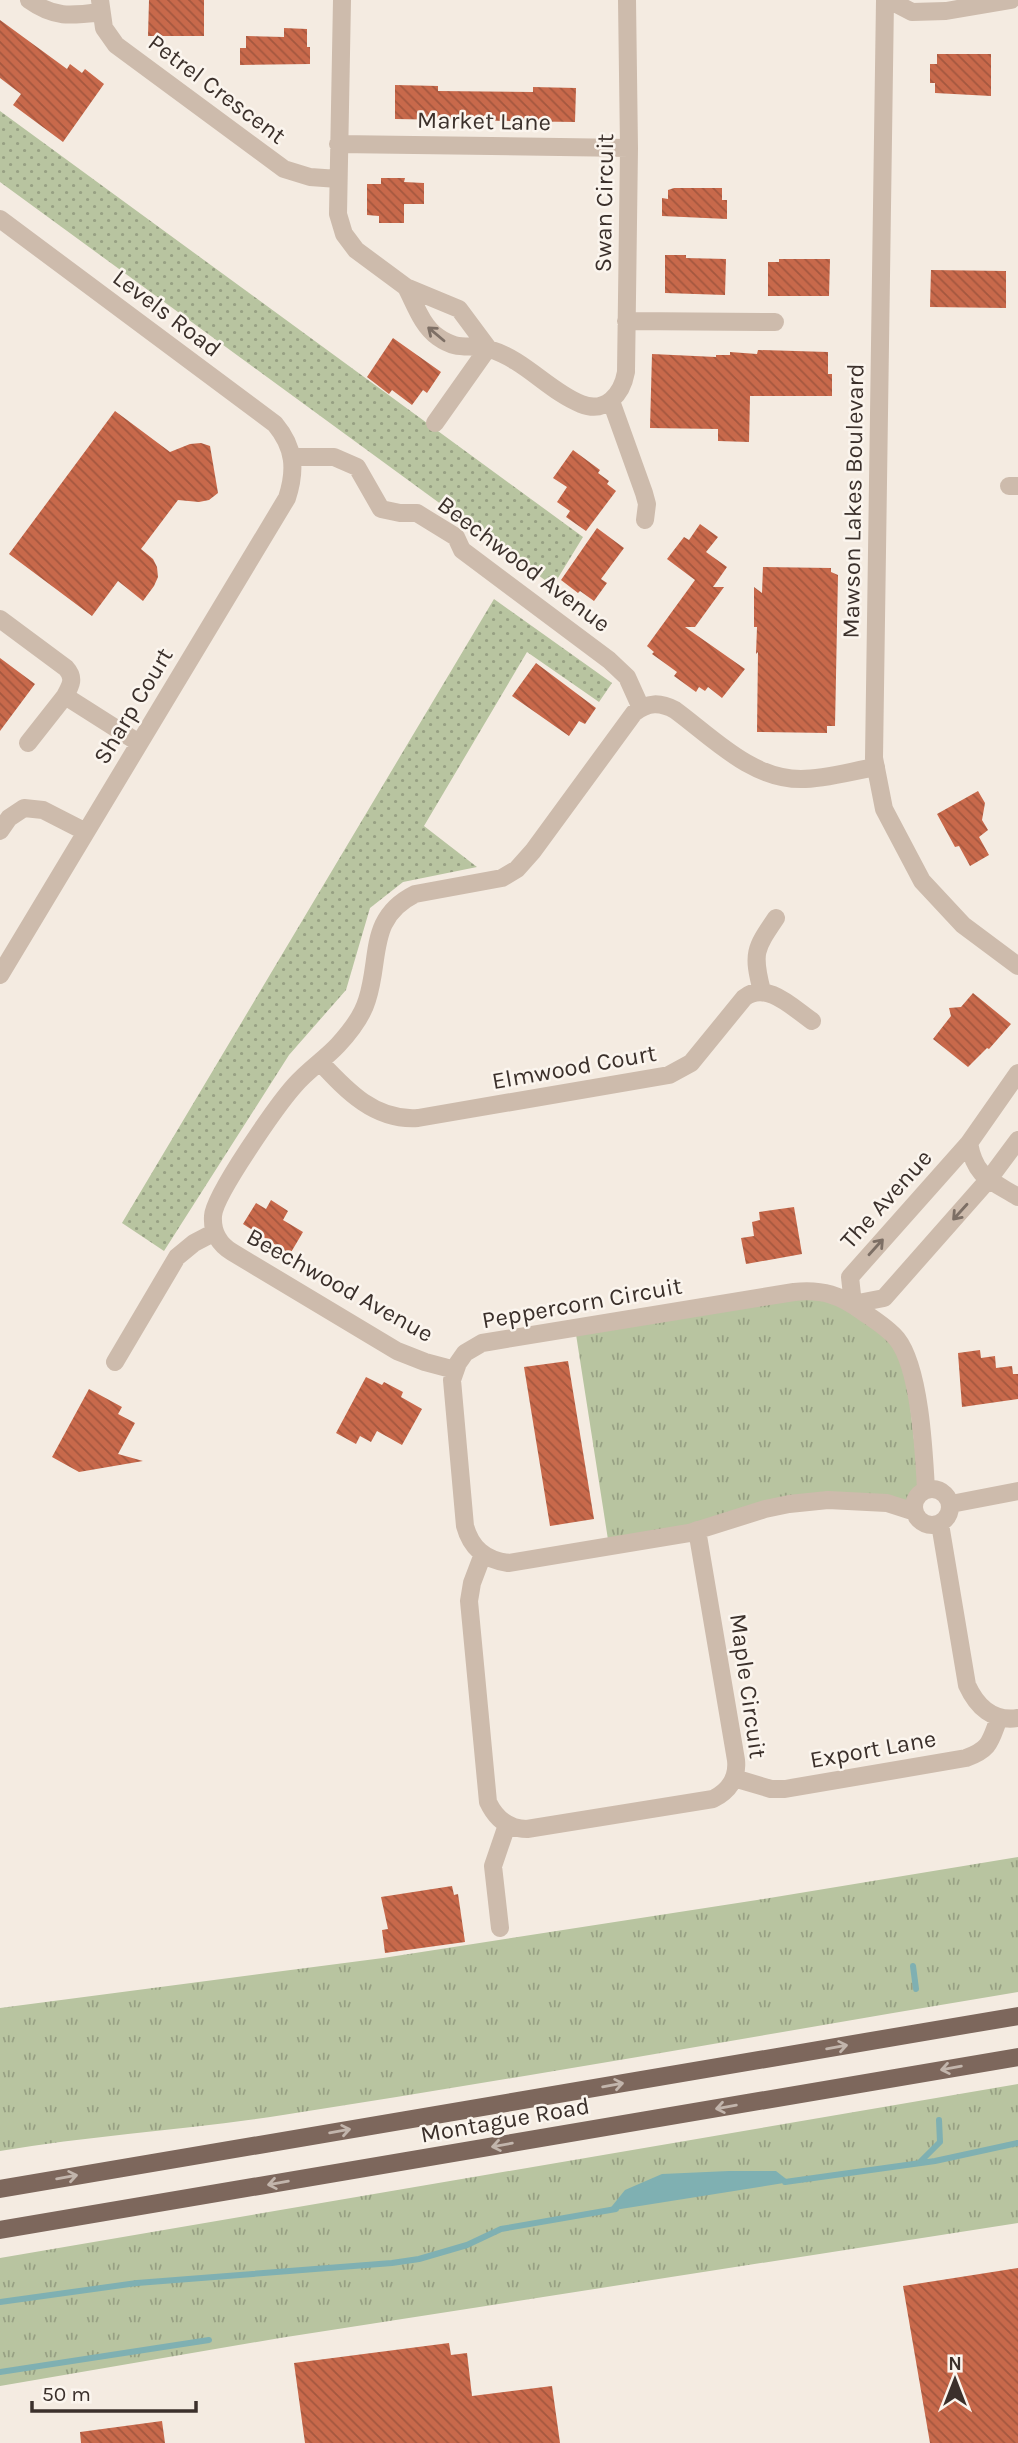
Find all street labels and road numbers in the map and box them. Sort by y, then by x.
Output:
street label: Petrel Crescent [143,28,291,150]
street label: Market Lane [417,106,551,136]
street label: Swan Circuit [589,133,619,273]
street label: Levels Road [107,263,227,363]
street label: Mawson Lakes Boulevard [837,363,869,639]
street label: Beechwood Avenue [432,490,616,638]
street label: Sharp Court [87,643,179,769]
street label: Elmwood Court [490,1039,658,1095]
street label: The Avenue [834,1144,938,1254]
street label: Beechwood Avenue [242,1222,438,1348]
street label: Peppercorn Circuit [480,1272,684,1334]
street label: Maple Circuit [724,1612,772,1760]
street label: Export Lane [808,1724,938,1774]
street label: Montague Road [418,2091,592,2149]

